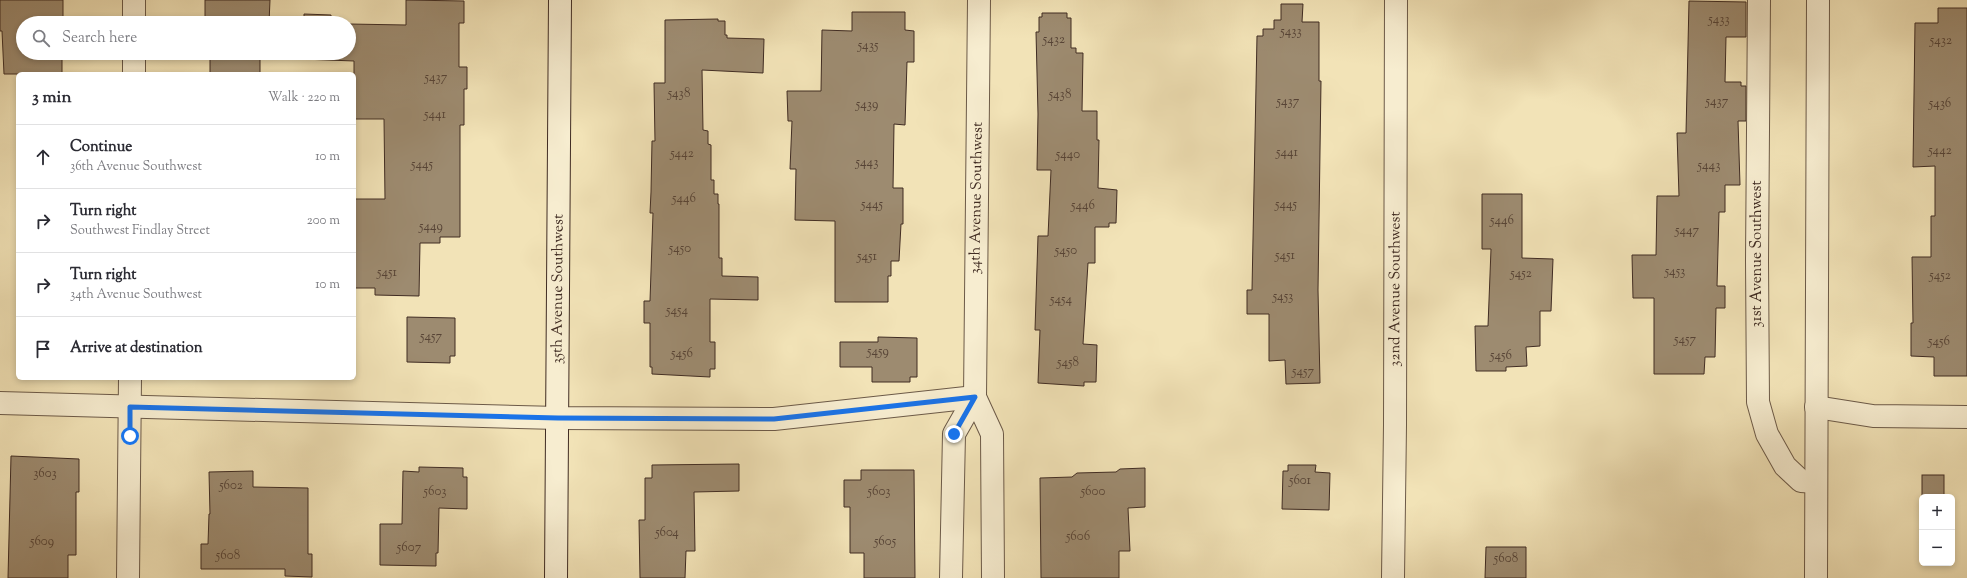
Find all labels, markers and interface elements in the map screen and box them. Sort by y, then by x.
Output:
house number: 5433 [1707,11,1730,29]
search box [16,16,356,60]
house number: 5433 [1279,23,1302,41]
icon: search [30,27,52,49]
text: Search here [62,28,137,49]
house number: 5432 [1042,31,1065,49]
house number: 5432 [1929,32,1952,50]
house number: 5435 [857,37,879,55]
house number: 5437 [424,69,448,87]
house number: 5438 [667,85,690,103]
text: 3 min [32,86,71,110]
house number: 5438 [1048,86,1071,104]
text: Walk · 220 m [268,89,340,107]
house number: 5437 [1276,93,1300,111]
house number: 5437 [1705,93,1729,111]
house number: 5436 [1928,95,1951,113]
house number: 5439 [855,96,878,114]
house number: 5441 [423,106,447,124]
street label: 34th Avenue Southwest [965,122,989,274]
text: Continue [70,137,132,158]
house number: 5442 [1927,142,1952,160]
house number: 5441 [1275,144,1299,162]
house number: 5442 [669,145,694,163]
icon: ahead [32,146,54,168]
house number: 5440 [1055,146,1080,164]
text: 10 m [315,148,340,166]
house number: 5443 [855,154,878,172]
house number: 5445 [410,156,434,174]
house number: 5443 [1697,157,1720,175]
text: 36th Avenue Southwest [70,158,202,176]
street label: 31st Avenue Southwest [1747,180,1768,328]
house number: 5446 [671,190,696,208]
house number: 5445 [860,196,884,214]
house number: 5445 [1274,196,1298,214]
house number: 5446 [1070,197,1095,215]
text: Turn right [70,201,136,222]
icon: right [32,210,54,232]
street label: 32nd Avenue Southwest [1385,211,1406,367]
text: 200 m [307,212,340,230]
house number: 5446 [1489,212,1514,230]
street label: 35th Avenue Southwest [547,214,569,364]
house number: 5449 [418,218,443,236]
text: Southwest Findlay Street [70,222,210,240]
house number: 5447 [1674,222,1700,240]
house number: 5450 [668,240,691,258]
house number: 5450 [1054,242,1077,260]
house number: 5451 [1274,247,1296,265]
house number: 5451 [856,248,878,266]
house number: 5453 [1664,263,1685,281]
house number: 5451 [376,264,398,282]
text: Turn right [70,265,136,286]
house number: 5452 [1509,265,1532,283]
house number: 5452 [1928,267,1951,285]
icon: right [32,274,54,296]
text: 10 m [315,276,340,294]
text: 34th Avenue Southwest [70,286,202,304]
house number: 5453 [1272,288,1293,306]
house number: 5454 [1049,291,1072,309]
house number: 5454 [665,302,688,320]
house number: 5457 [419,328,442,346]
house number: 5457 [1673,331,1696,349]
house number: 5456 [1927,333,1950,351]
icon: arrive [32,338,54,360]
text: Arrive at destination [70,338,203,359]
house number: 5459 [866,343,889,361]
house number: 5456 [670,345,693,363]
house number: 5456 [1489,347,1512,365]
house number: 5458 [1056,354,1079,372]
house number: 5457 [1291,363,1314,381]
route end [945,425,963,443]
route start [121,427,139,445]
house number: 3603 [33,465,57,483]
house number: 5601 [1288,472,1312,490]
house number: 5602 [218,477,243,495]
house number: 5603 [422,483,447,501]
house number: 5603 [866,483,891,501]
house number: 5600 [1080,483,1105,501]
map controls [1919,494,1955,566]
button: + [1919,494,1955,530]
house number: 5604 [654,524,679,542]
house number: 5606 [1065,528,1090,546]
button: − [1919,530,1955,566]
house number: 5609 [29,533,54,551]
house number: 5605 [873,533,897,551]
house number: 5607 [396,539,422,557]
house number: 5608 [215,547,240,565]
house number: 5608 [1493,550,1518,568]

